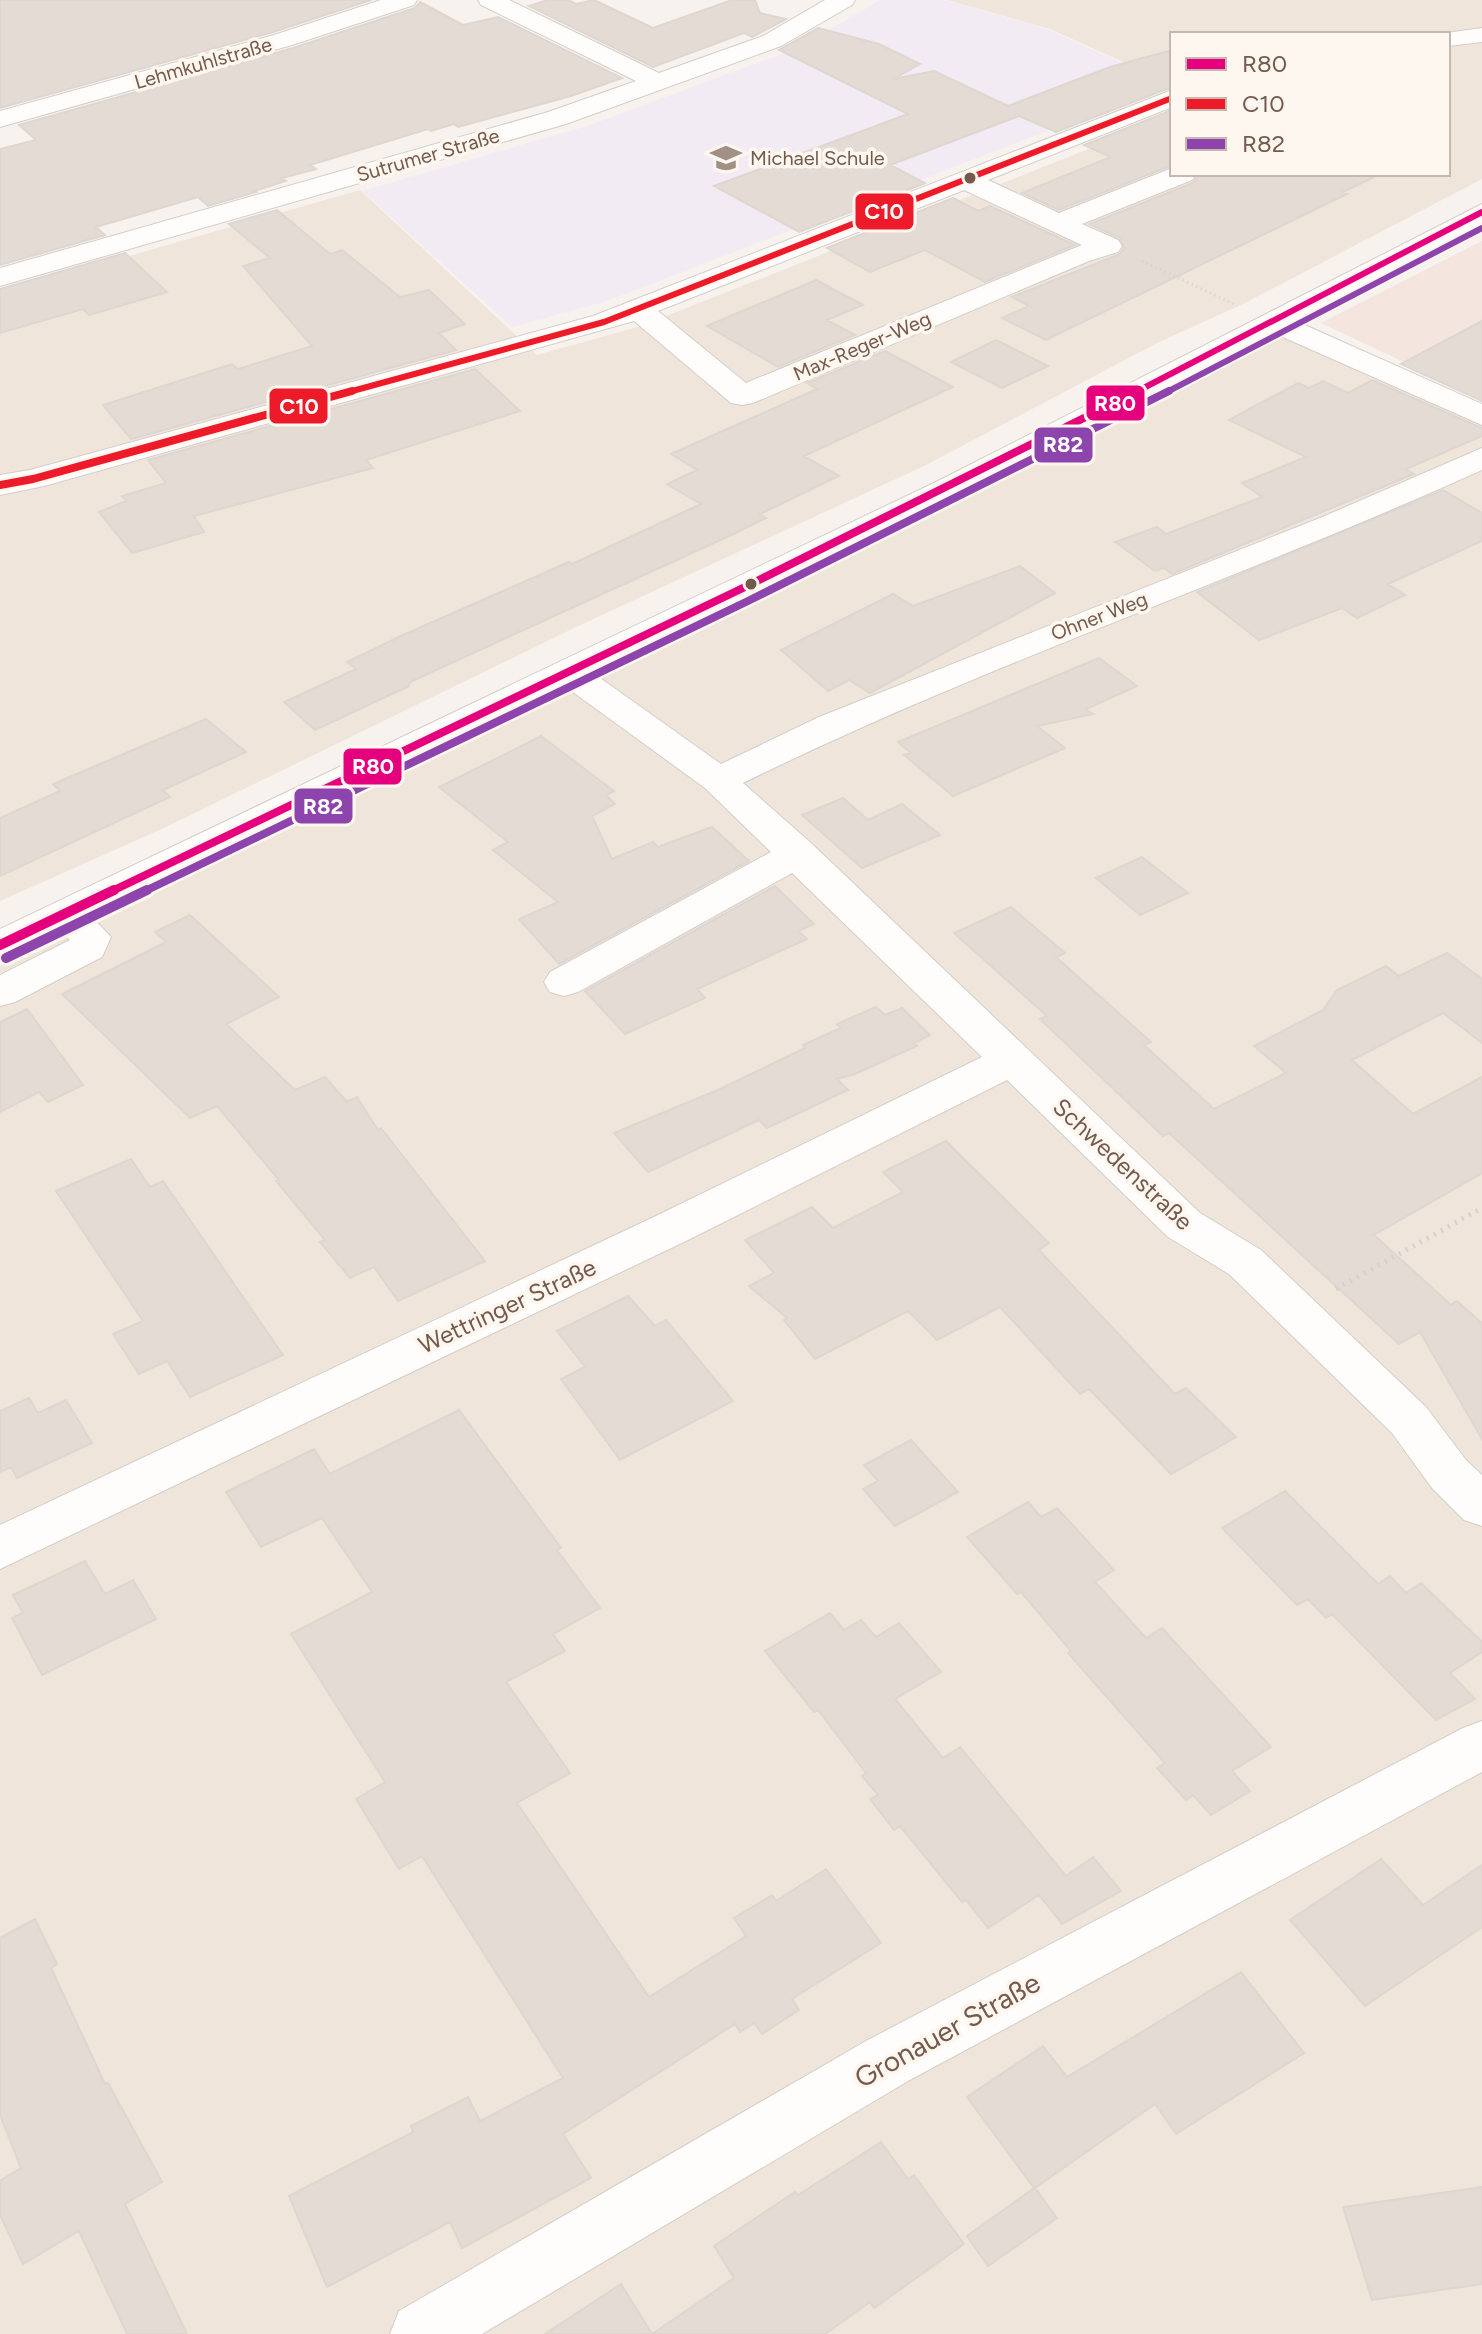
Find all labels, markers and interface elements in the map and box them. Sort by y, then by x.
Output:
street label: Lehmkuhlstraße [131,32,275,94]
legend [1170,32,1450,176]
text: R80 [1242,49,1287,78]
text: C10 [1242,89,1285,118]
street label: Sutrumer Straße [354,123,502,187]
text: R82 [1242,129,1285,158]
school or university icon: Michael Schule [709,141,743,175]
place label: Michael Schule [750,146,885,170]
unlabelled marker [962,170,978,186]
line badge: C10 [854,192,915,231]
text: C10 [864,198,904,225]
street label: Max-Reger-Weg [790,306,934,386]
line badge: R80 [1085,384,1146,422]
line badge: C10 [268,387,329,425]
text: R80 [1094,390,1136,417]
text: C10 [279,393,319,420]
line badge: R82 [1033,426,1094,464]
text: R82 [1043,431,1083,458]
unlabelled marker [743,576,759,592]
street label: Ohner Weg [1047,587,1151,645]
line badge: R80 [342,747,403,786]
text: R80 [352,753,394,780]
line badge: R82 [293,787,354,825]
text: R82 [303,793,343,820]
street label: Schwedenstraße [1047,1092,1199,1236]
street label: Wettringer Straße [414,1252,600,1360]
street label: Gronauer Straße [848,1965,1046,2095]

